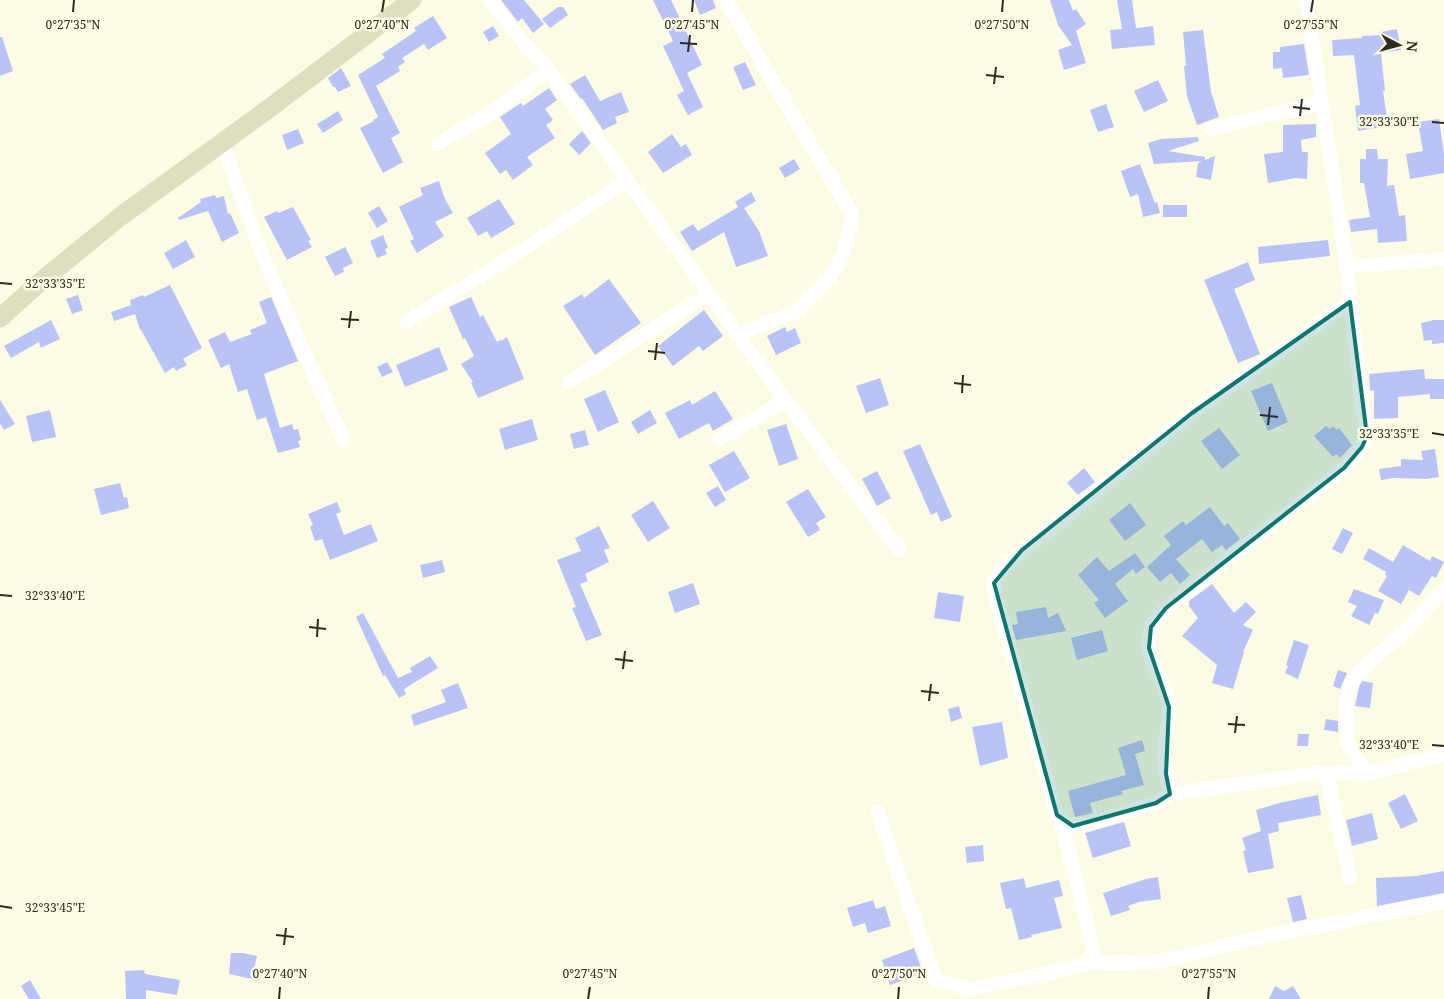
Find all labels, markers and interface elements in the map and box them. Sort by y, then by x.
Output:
text: 0°27'35"N [45,16,101,33]
text: 0°27'40"N [354,16,410,33]
text: 0°27'45"N [664,16,720,33]
text: 0°27'50"N [974,16,1030,33]
text: 0°27'55"N [1283,16,1339,33]
north arrow [1374,20,1424,70]
text: N [1402,40,1422,53]
text: 32°33'30"E [1359,113,1419,130]
text: 32°33'35"E [25,275,85,292]
text: 32°33'35"E [1359,425,1419,442]
text: 32°33'40"E [25,587,85,604]
text: 32°33'40"E [1359,736,1419,753]
text: 32°33'45"E [25,899,85,916]
text: 0°27'40"N [252,965,308,982]
text: 0°27'45"N [562,965,618,982]
text: 0°27'50"N [871,965,927,982]
text: 0°27'55"N [1181,965,1237,982]

